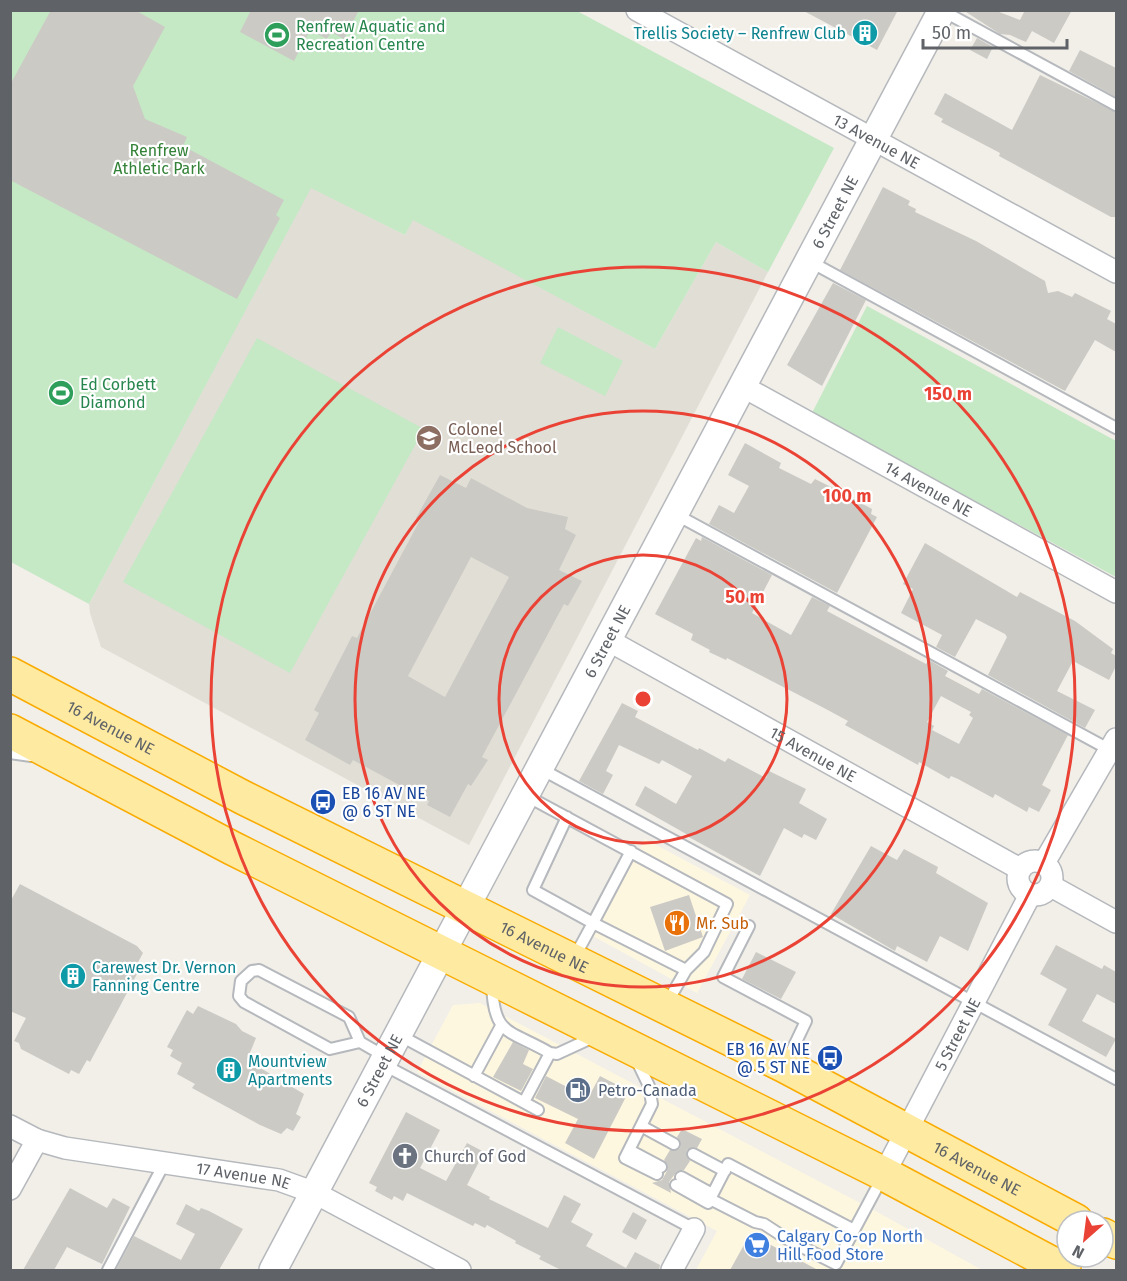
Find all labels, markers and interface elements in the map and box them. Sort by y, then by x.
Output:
scale bar [923,12,1067,50]
place label: Renfrew Aquatic and Recreation Centre [296,17,446,54]
building icon: Trellis Society – Renfrew Club [850,18,880,48]
sports icon: Renfrew Aquatic and Recreation Centre [262,20,292,50]
text: 50 m [932,22,971,44]
place label: Trellis Society – Renfrew Club [634,24,846,43]
street label: 13 Avenue NE [830,110,923,172]
park label: Renfrew Athletic Park [113,141,205,178]
street label: 6 Street NE [808,172,862,252]
place label: Ed Corbett Diamond [80,375,156,412]
sports icon: Ed Corbett Diamond [46,378,76,408]
text: 150 m [924,383,972,405]
place label: Colonel McLeod School [448,420,557,457]
school or university icon: Colonel McLeod School [414,423,444,453]
street label: 14 Avenue NE [882,457,975,520]
text: 100 m [823,485,871,507]
text: 50 m [725,586,765,608]
street label: 6 Street NE [580,601,634,681]
centre of rings [633,689,653,709]
street label: 16 Avenue NE [64,696,158,758]
street label: 15 Avenue NE [767,722,860,786]
place label: EB 16 AV NE @ 6 ST NE [342,784,426,821]
bus stop icon: EB 16 AV NE @ 6 ST NE [308,787,338,817]
restaurant icon: Mr. Sub [662,908,692,938]
place label: Mr. Sub [696,914,749,933]
street label: 16 Avenue NE [497,917,592,977]
place label: Carewest Dr. Vernon Fanning Centre [92,958,236,995]
building icon: Carewest Dr. Vernon Fanning Centre [58,961,88,991]
street label: 5 Street NE [930,994,984,1074]
street label: 6 Street NE [352,1031,406,1110]
place label: EB 16 AV NE @ 5 ST NE [726,1040,810,1077]
bus stop icon: EB 16 AV NE @ 5 ST NE [815,1043,845,1073]
place label: Mountview Apartments [248,1052,332,1089]
building icon: Mountview Apartments [214,1055,244,1085]
fuel station icon: Petro-Canada [563,1075,593,1105]
place label: Petro-Canada [598,1081,697,1100]
street label: 16 Avenue NE [930,1137,1024,1199]
church icon: Church of God [390,1141,420,1171]
place label: Church of God [424,1147,526,1166]
street label: 17 Avenue NE [195,1158,293,1193]
north arrow [1055,1209,1115,1269]
place label: Calgary Co-op North Hill Food Store [777,1227,923,1264]
supermarket icon: Calgary Co-op North Hill Food Store [742,1230,772,1260]
text: N [1069,1241,1087,1263]

